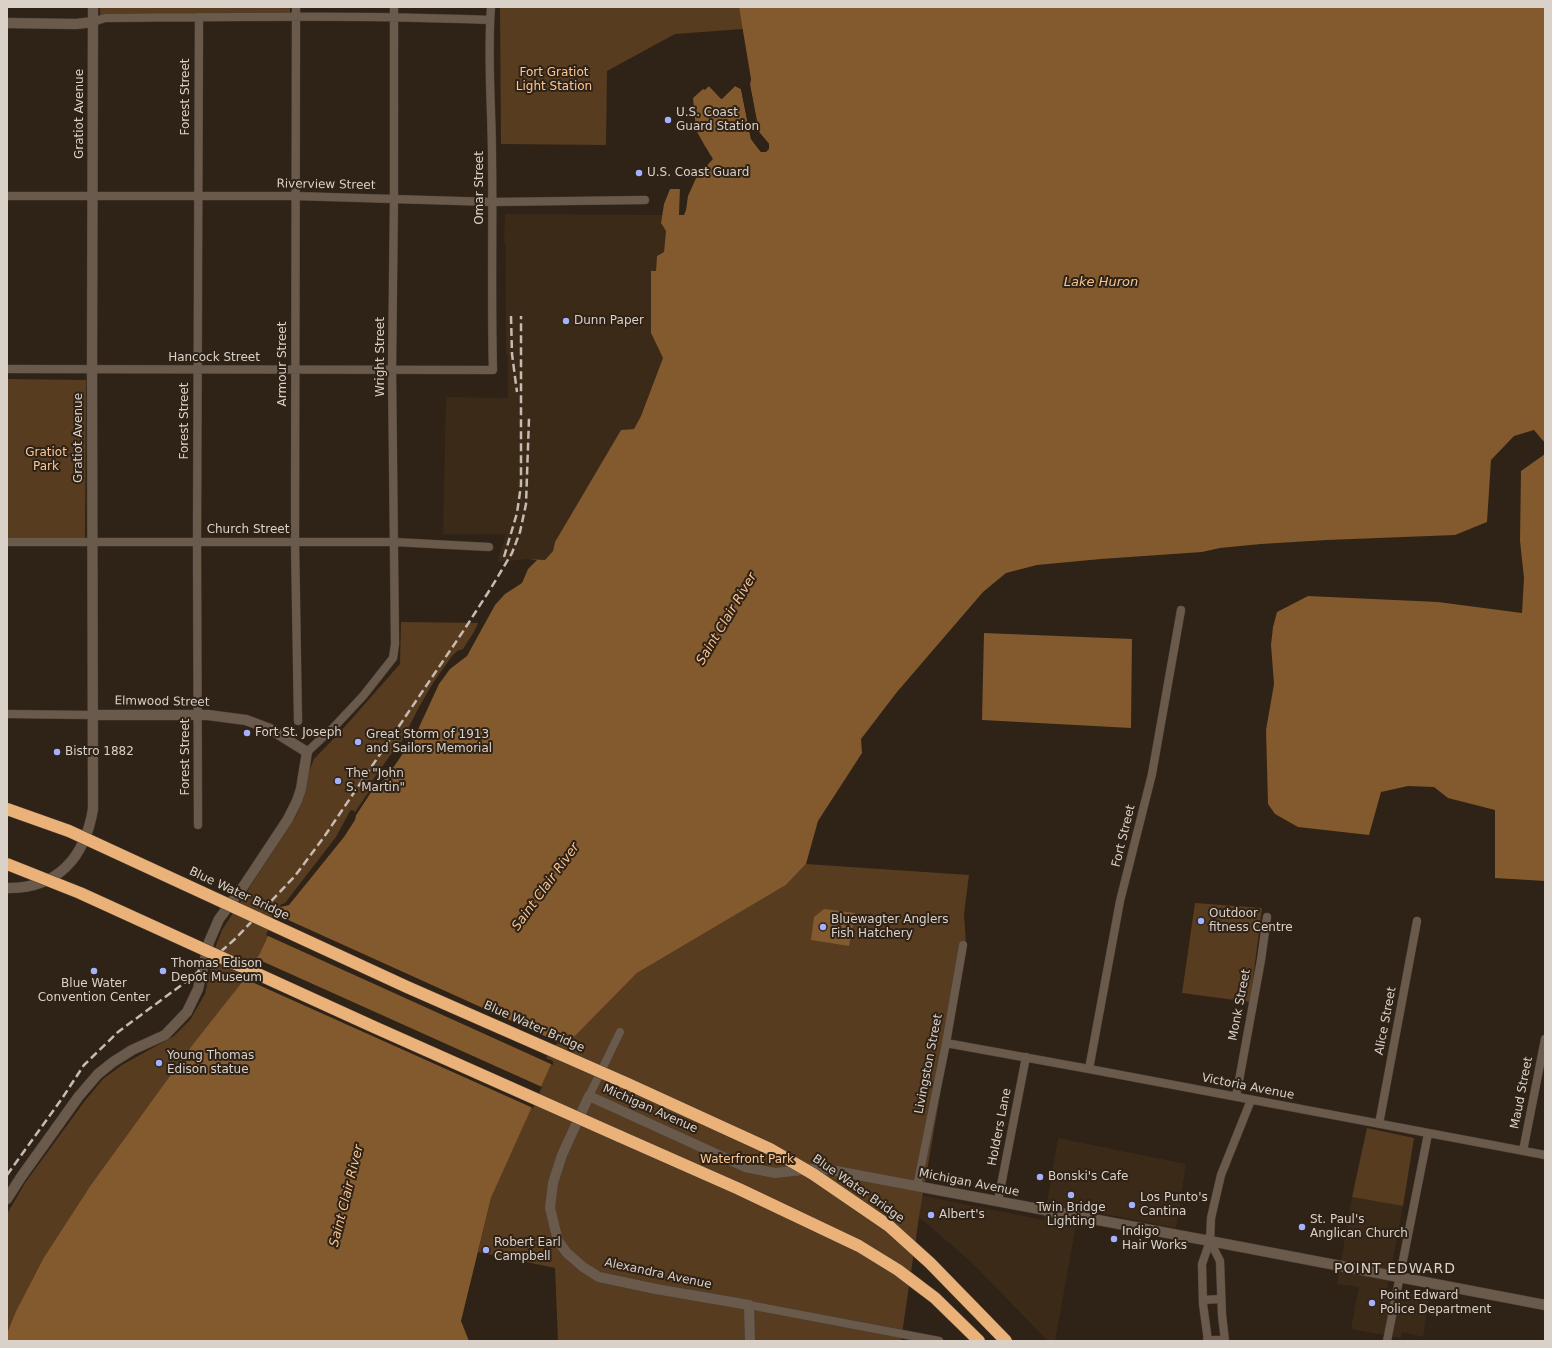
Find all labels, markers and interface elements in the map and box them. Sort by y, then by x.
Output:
street label: Forest Street [179,58,193,136]
park label: Fort Gratiot Light Station [516,66,592,94]
street label: Gratiot Avenue [73,69,87,159]
place label: U.S. Coast Guard Station [676,106,759,134]
marker: U.S. Coast Guard Station [663,115,673,125]
street label: Omar Street [473,151,487,225]
place label: U.S. Coast Guard [647,166,749,180]
marker: U.S. Coast Guard [634,168,644,178]
street label: Riverview Street [276,177,376,193]
water label: Lake Huron [1064,275,1138,291]
place label: Dunn Paper [574,314,644,328]
marker: Dunn Paper [561,316,571,326]
street label: Wright Street [374,317,388,397]
street label: Armour Street [276,322,290,406]
street label: Hancock Street [168,351,260,365]
street label: Forest Street [178,382,192,460]
street label: Gratiot Avenue [72,393,86,483]
park label: Gratiot Park [25,446,67,474]
street label: Church Street [207,523,289,537]
water label: Saint Clair River [693,570,761,668]
street label: Elmwood Street [114,694,210,710]
street label: Forest Street [179,718,193,796]
place label: Fort St. Joseph [255,726,342,740]
marker: Fort St. Joseph [242,728,252,738]
place label: Great Storm of 1913 and Sailors Memorial [366,728,492,756]
marker: Great Storm of 1913 and Sailors Memorial [353,737,363,747]
place label: Bistro 1882 [65,745,134,759]
marker: Bistro 1882 [52,747,62,757]
place label: The "John S. Martin" [346,767,405,795]
marker: The "John S. Martin" [333,776,343,786]
street label: Fort Street [1109,803,1139,869]
water label: Saint Clair River [509,840,583,934]
street label: Blue Water Bridge [187,864,291,924]
place label: Outdoor fitness Centre [1209,907,1293,935]
place label: Bluewagter Anglers Fish Hatchery [831,913,949,941]
marker: Outdoor fitness Centre [1196,916,1206,926]
marker: Bluewagter Anglers Fish Hatchery [818,922,828,932]
place label: Thomas Edison Depot Museum [171,957,262,985]
marker: Blue Water Convention Center [89,966,99,976]
marker: Thomas Edison Depot Museum [158,966,168,976]
street label: Monk Street [1226,968,1254,1042]
place label: Blue Water Convention Center [38,977,150,1005]
street label: Alice Street [1372,986,1400,1056]
street label: Blue Water Bridge [481,998,587,1056]
street label: Livingston Street [912,1013,946,1115]
place label: Young Thomas Edison statue [167,1049,254,1077]
street label: Maud Street [1508,1056,1536,1130]
marker: Young Thomas Edison statue [154,1058,164,1068]
street label: Victoria Avenue [1201,1071,1295,1103]
street label: Michigan Avenue [600,1082,700,1136]
street label: Holders Lane [985,1087,1015,1167]
water label: Saint Clair River [327,1143,367,1249]
street label: Blue Water Bridge [809,1152,907,1226]
park label: Waterfront Park [700,1153,794,1167]
street label: Michigan Avenue [917,1166,1021,1200]
place label: Bonski's Cafe [1048,1170,1128,1184]
marker: Bonski's Cafe [1035,1172,1045,1182]
marker: Twin Bridge Lighting [1066,1190,1076,1200]
place label: Los Punto's Cantina [1140,1191,1208,1219]
marker: Los Punto's Cantina [1127,1200,1137,1210]
place label: Twin Bridge Lighting [1036,1201,1106,1229]
place label: Albert's [939,1208,985,1222]
marker: Albert's [926,1210,936,1220]
place label: St. Paul's Anglican Church [1310,1213,1408,1241]
marker: St. Paul's Anglican Church [1297,1222,1307,1232]
place label: Indigo Hair Works [1122,1225,1187,1253]
marker: Indigo Hair Works [1109,1234,1119,1244]
place label: Robert Earl Campbell [494,1236,561,1264]
marker: Robert Earl Campbell [481,1245,491,1255]
street label: Alexandra Avenue [603,1256,713,1292]
district label: POINT EDWARD [1334,1261,1456,1277]
place label: Point Edward Police Department [1380,1289,1491,1317]
marker: Point Edward Police Department [1367,1298,1377,1308]

